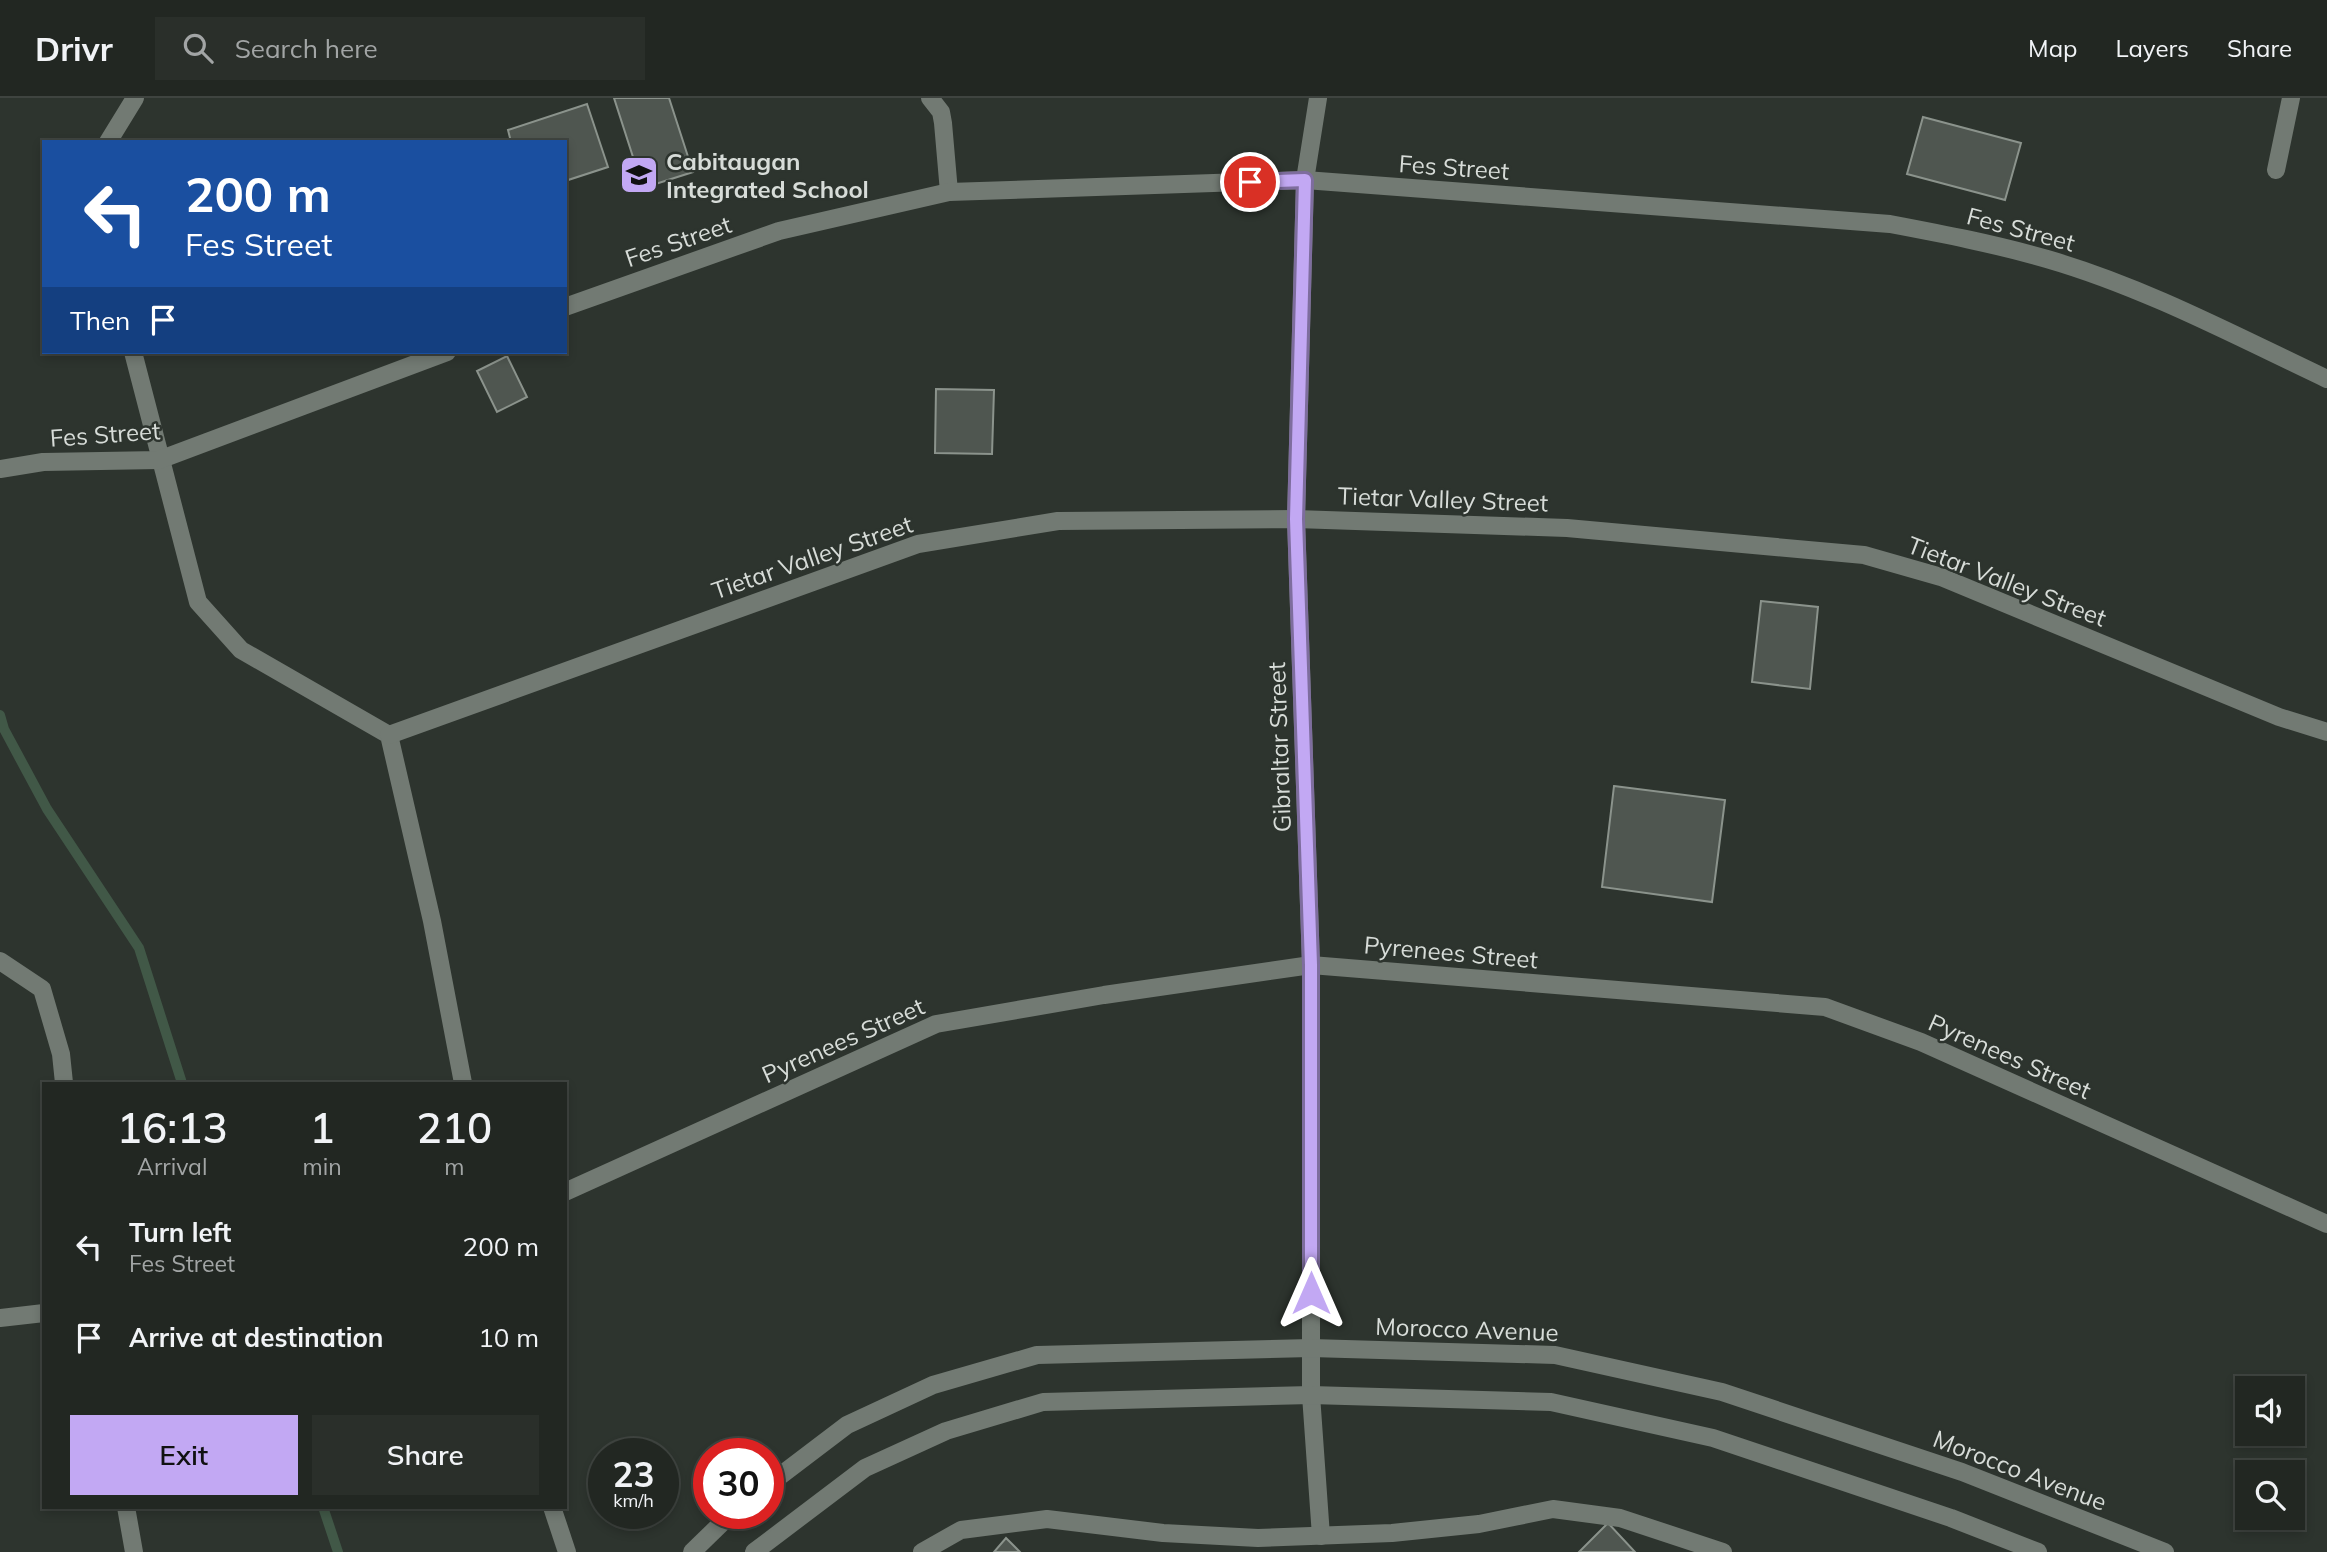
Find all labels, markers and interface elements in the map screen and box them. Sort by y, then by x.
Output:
search box [155,17,645,80]
text: Drivr [35,28,113,69]
icon: search [179,29,217,67]
text: Search here [235,32,378,65]
text: Map [2028,33,2077,63]
text: Layers [2115,33,2189,63]
text: Share [2227,33,2292,63]
place label: Cabitaugan Integrated School [666,146,869,204]
street label: Fes Street [1398,148,1510,186]
pin [1220,152,1280,212]
school or university icon: Cabitaugan Integrated School [618,154,660,196]
text: 200 m [185,163,331,224]
icon: arrive [1231,163,1269,201]
icon: left [70,168,161,259]
street label: Fes Street [1964,200,2078,258]
street label: Fes Street [621,209,735,273]
text: Fes Street [185,224,333,264]
icon: arrive [144,301,182,339]
text: Then [70,304,130,337]
street label: Fes Street [49,415,161,453]
street label: Tietar Valley Street [1337,480,1549,518]
street label: Tietar Valley Street [708,509,916,605]
street label: Tietar Valley Street [1903,529,2111,633]
street label: Gibraltar Street [1261,661,1297,833]
street label: Pyrenees Street [1363,929,1539,975]
street label: Pyrenees Street [757,991,929,1089]
street label: Pyrenees Street [1924,1007,2096,1105]
text: 16:13 [117,1101,228,1154]
text: 1 [309,1101,335,1154]
text: 210 [417,1101,492,1154]
text: Arrival [137,1152,207,1181]
text: min [302,1152,342,1181]
text: m [444,1152,464,1181]
text: Turn left [129,1216,231,1249]
icon: left [70,1228,108,1266]
text: 200 m [463,1230,539,1263]
text: Fes Street [129,1249,235,1278]
position arrow [1274,1256,1348,1330]
street label: Morocco Avenue [1375,1311,1559,1347]
icon: arrive [70,1319,108,1357]
text: Arrive at destination [129,1321,384,1354]
text: 10 m [478,1321,539,1354]
map controls [2235,1376,2305,1530]
button: sound [2235,1376,2305,1446]
button: Exit [70,1415,298,1495]
button: Share [312,1415,539,1495]
street label: Morocco Avenue [1929,1423,2111,1517]
speed limit sign: 30 [693,1438,784,1529]
text: 23 [612,1452,655,1496]
button: search [2235,1460,2305,1530]
text: km/h [613,1489,654,1512]

